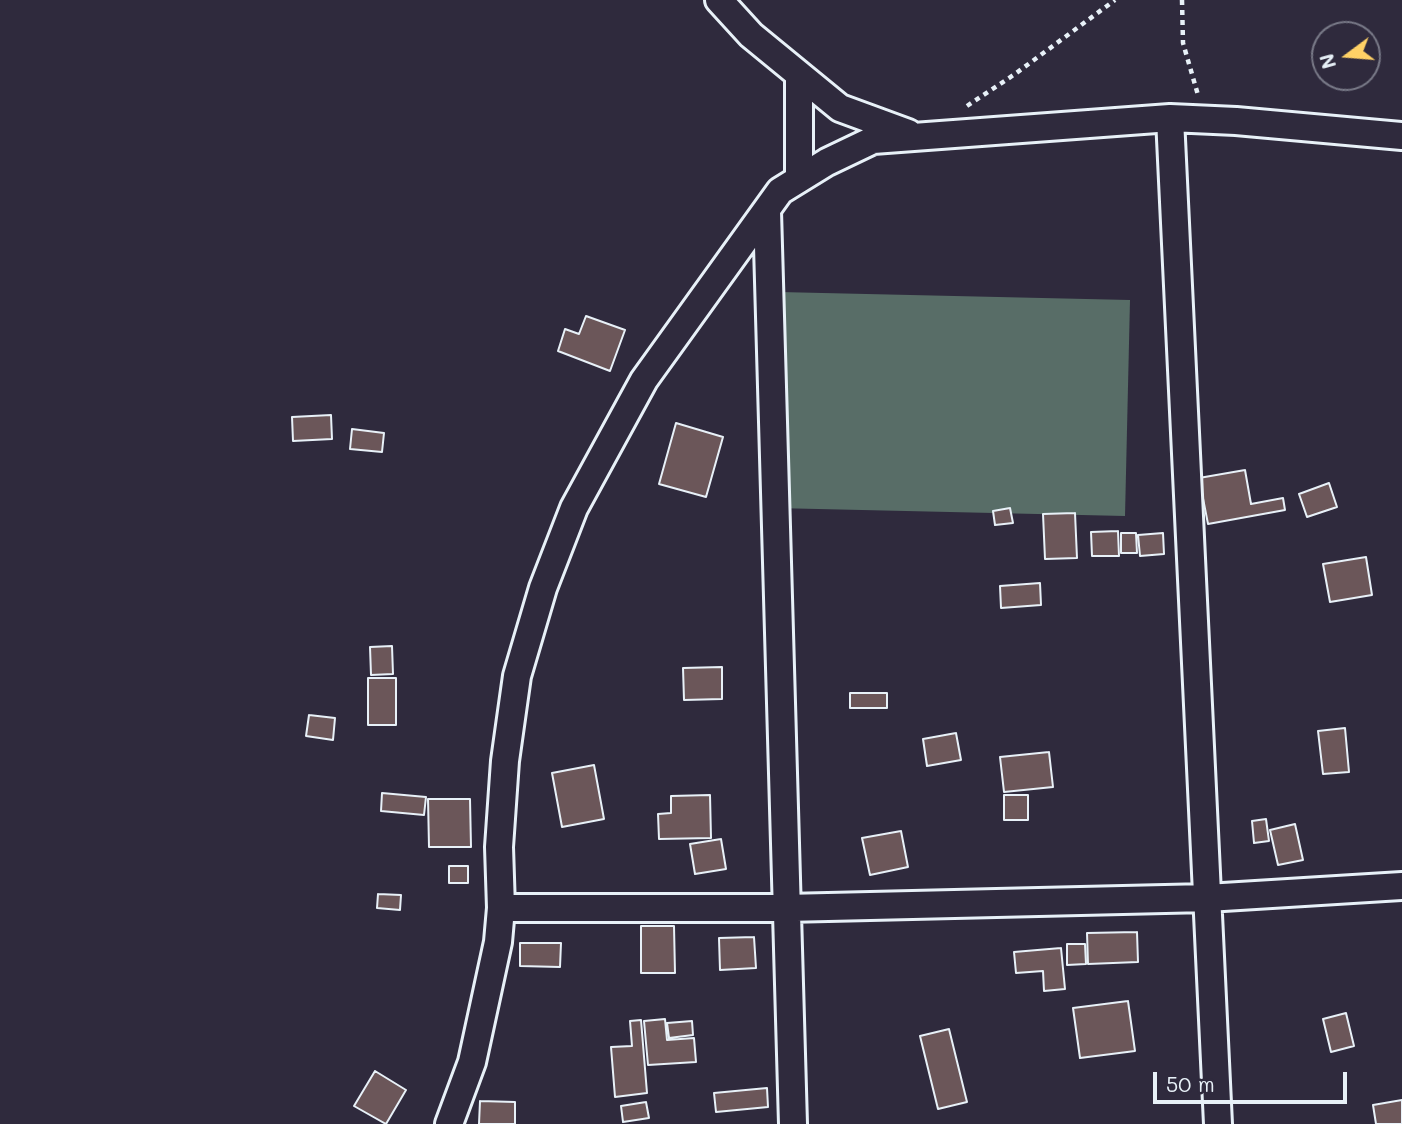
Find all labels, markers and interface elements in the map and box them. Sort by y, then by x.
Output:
north arrow [1311,21,1381,91]
text: N [1313,51,1341,72]
scale bar [1157,1058,1351,1102]
text: 50 m [1166,1070,1215,1097]

